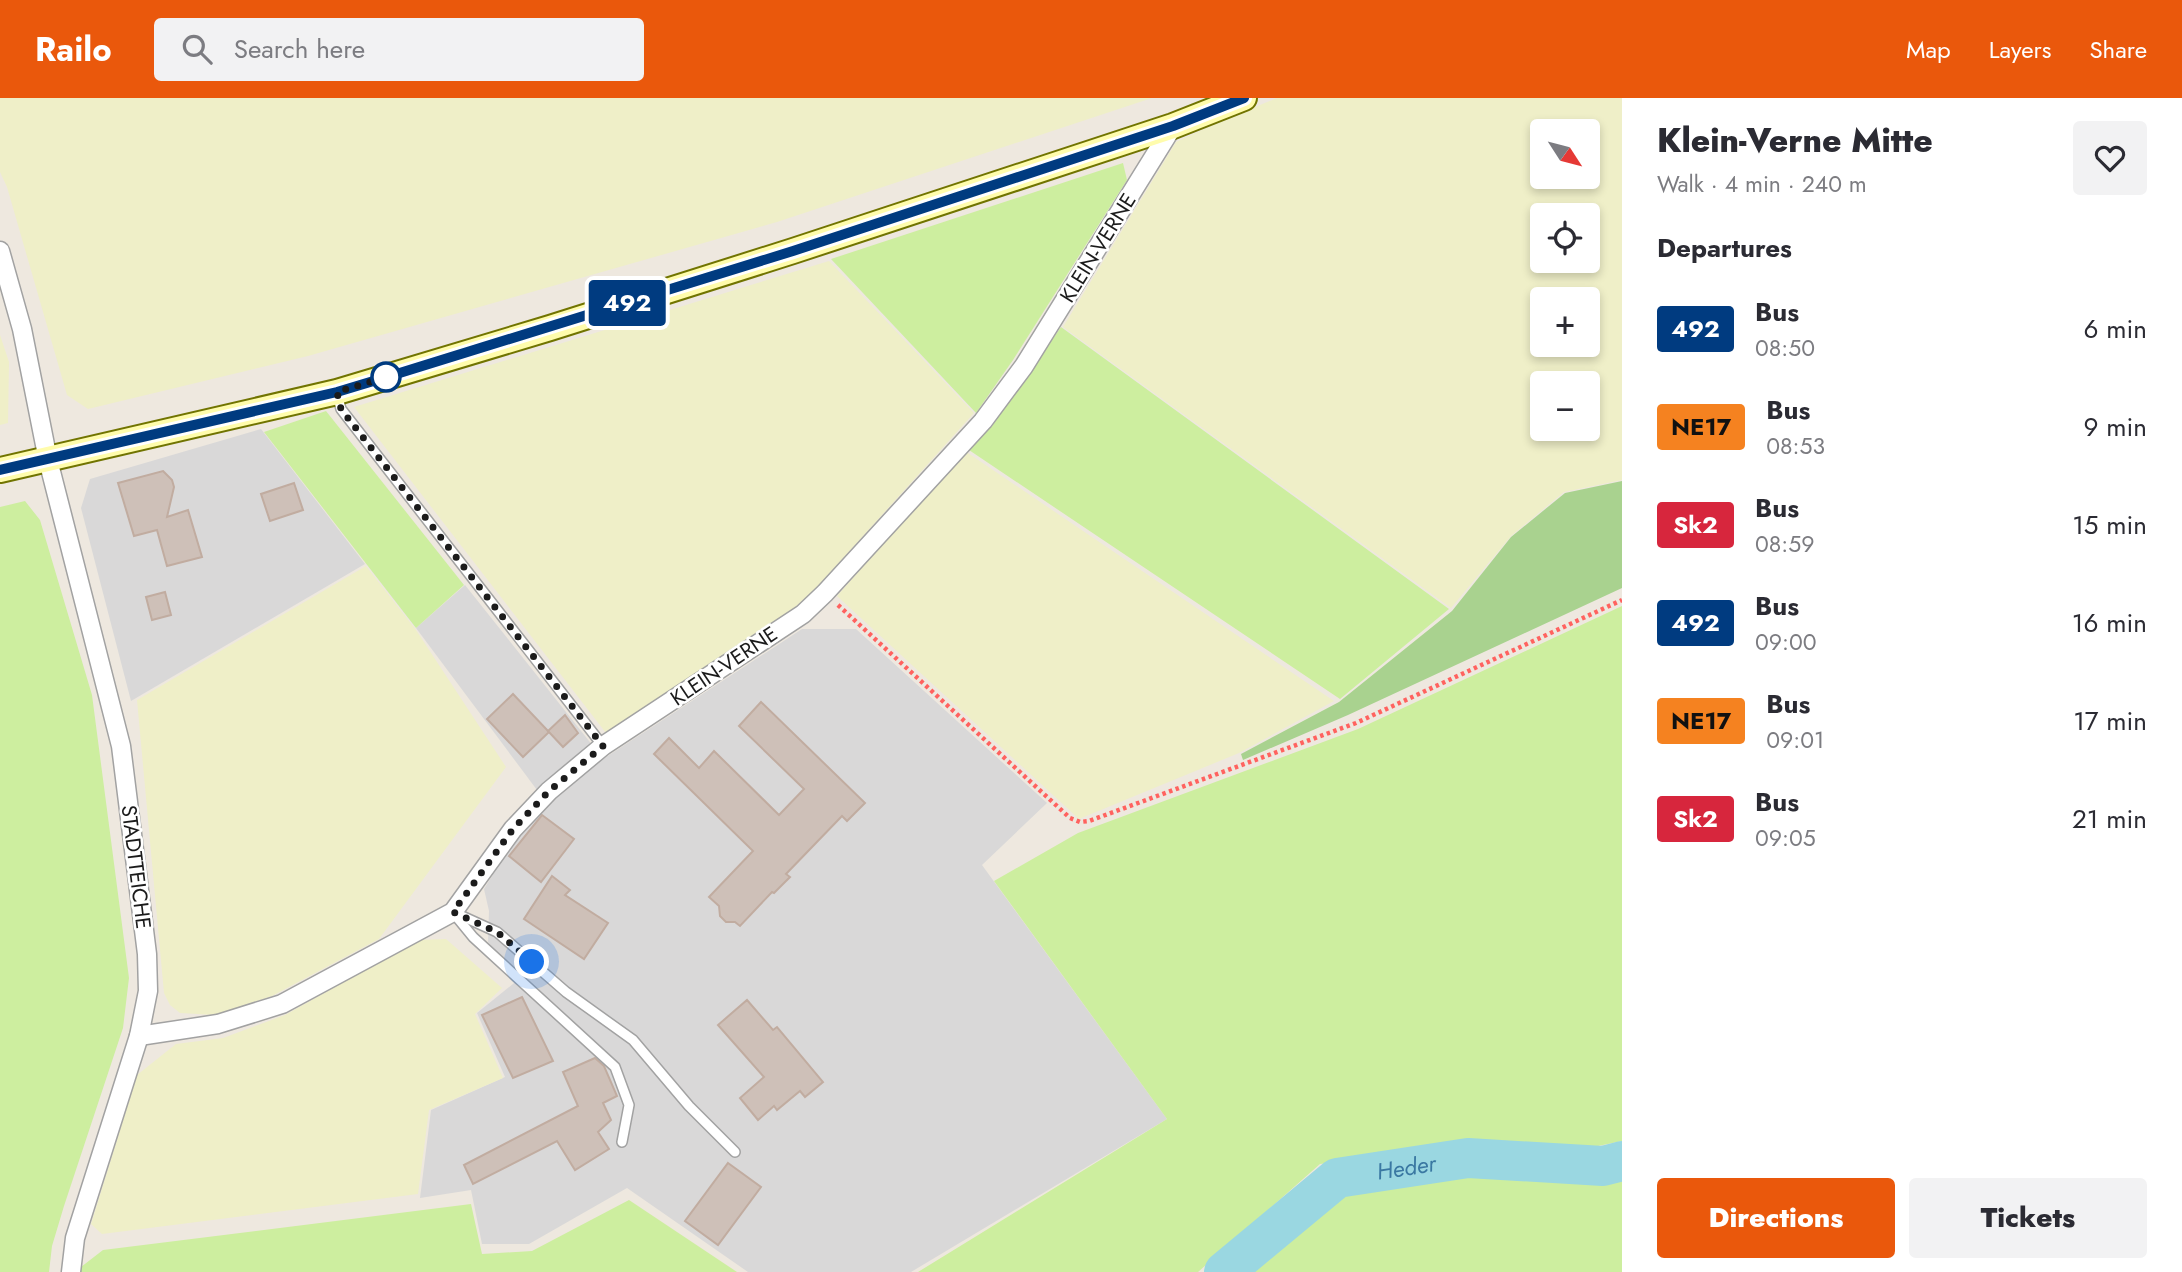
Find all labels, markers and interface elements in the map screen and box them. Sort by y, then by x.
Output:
search box [154,18,644,81]
text: Railo [35,26,112,73]
icon: search [178,30,216,68]
text: Search here [234,30,365,68]
text: Map [1906,32,1951,67]
text: Layers [1989,32,2051,67]
text: Share [2089,32,2147,67]
text: Klein-Verne Mitte [1657,117,1933,164]
north arrow [1530,119,1600,189]
map controls [1530,119,1600,441]
button: heart [2073,121,2147,195]
text: Walk · 4 min · 240 m [1657,167,1867,201]
street label: KLEIN-VERNE [1053,188,1143,308]
button: locate [1530,203,1600,273]
text: Departures [1657,229,1792,267]
line badge: 492 [587,280,667,326]
text: 492 [603,285,651,320]
button: + [1530,287,1600,357]
text: Bus [1755,293,1799,331]
text: 6 min [2084,310,2147,348]
text: 492 [1671,311,1720,346]
text: 08:50 [1755,331,1815,365]
unlabelled marker [371,362,401,392]
button: − [1530,371,1600,441]
text: Bus [1766,391,1810,429]
text: 9 min [2084,408,2147,446]
text: NE17 [1671,409,1731,444]
text: 08:53 [1766,429,1825,463]
text: Bus [1755,489,1799,527]
text: 15 min [2072,506,2147,544]
text: Sk2 [1673,507,1718,542]
text: 08:59 [1755,527,1814,561]
text: Bus [1755,587,1799,625]
text: 16 min [2072,604,2147,642]
text: 492 [1671,605,1720,640]
street label: KLEIN-VERNE [664,619,784,713]
text: 09:00 [1755,625,1817,659]
text: Bus [1766,685,1810,723]
text: 17 min [2073,702,2147,740]
text: NE17 [1671,703,1731,738]
text: 09:01 [1766,723,1824,757]
text: Bus [1755,783,1799,821]
text: 21 min [2072,800,2147,838]
text: Sk2 [1673,801,1718,836]
street label: STADTTEICHE [114,803,158,931]
text: 09:05 [1755,821,1816,855]
your location [514,944,549,979]
water label: Heder [1374,1146,1439,1189]
button: Directions [1657,1178,1895,1258]
button: Tickets [1909,1178,2147,1258]

